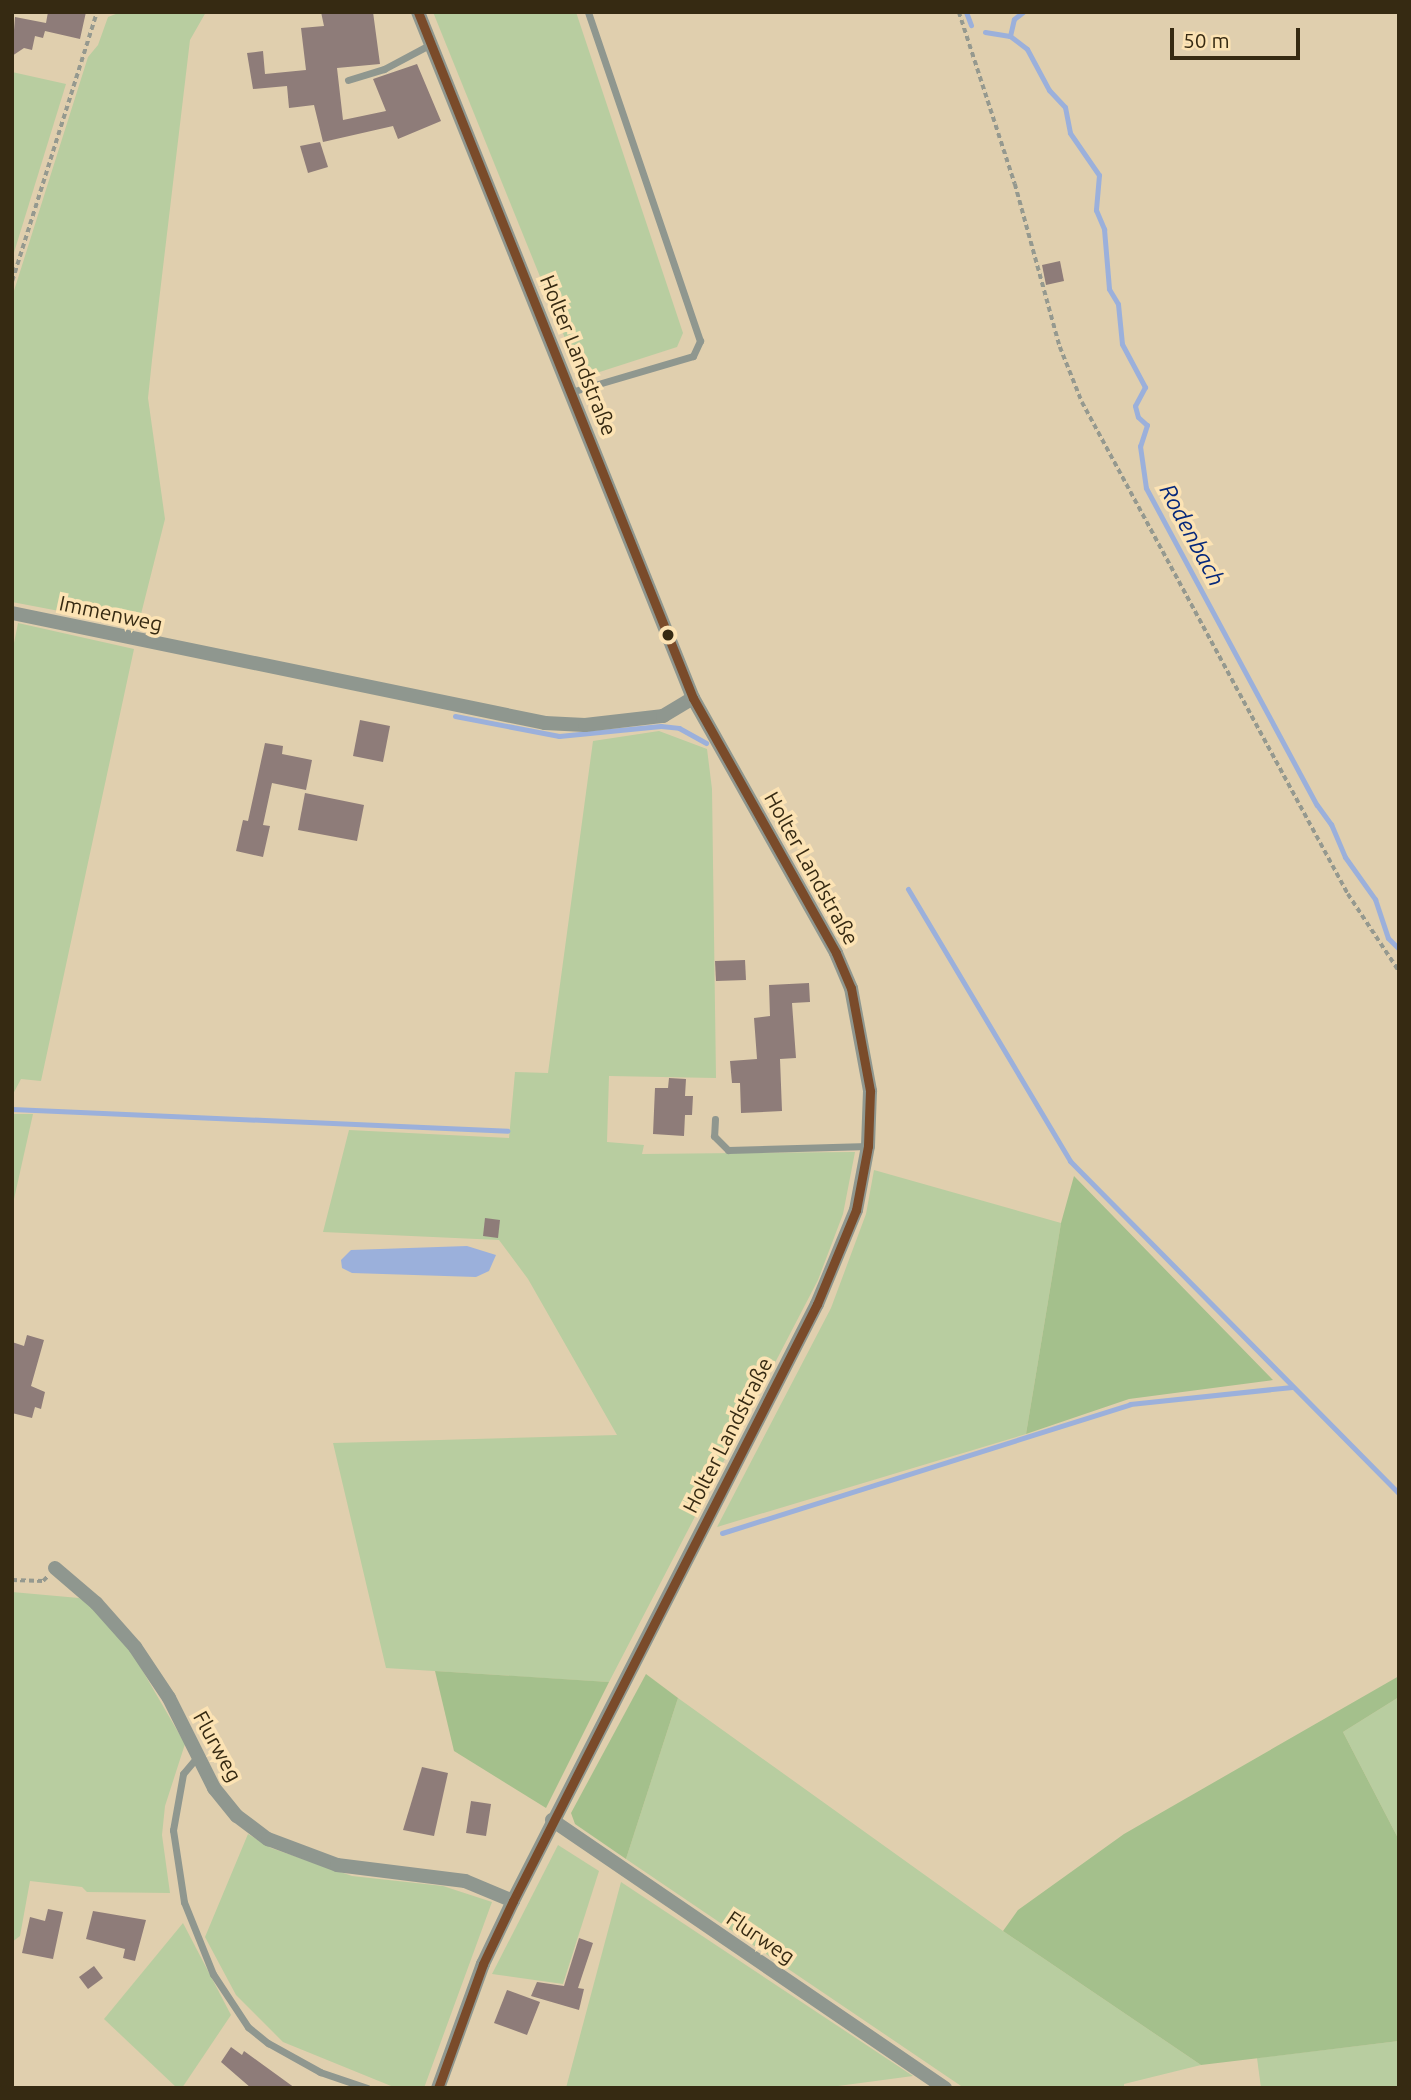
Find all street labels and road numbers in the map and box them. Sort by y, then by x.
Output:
street label: Holter Landstraße [535,271,623,439]
street label: Immenweg [57,590,165,636]
street label: Holter Landstraße [759,787,865,949]
street label: Holter Landstraße [677,1353,777,1517]
street label: Flurweg [188,1706,248,1786]
street label: Flurweg [722,1905,800,1969]

